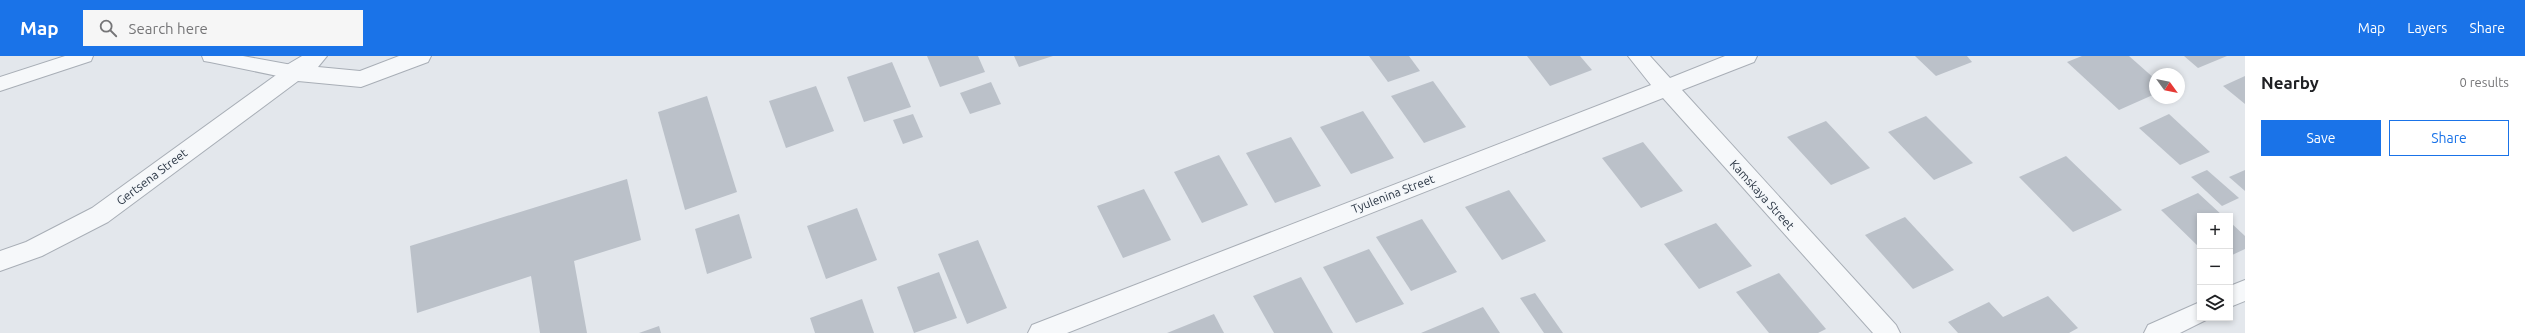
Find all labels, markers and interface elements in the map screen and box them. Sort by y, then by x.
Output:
search box [83,10,363,46]
text: Map [20,17,59,39]
icon: search [97,17,119,39]
text: Search here [129,20,208,37]
text: Map [2358,20,2385,36]
text: Layers [2407,20,2447,36]
text: Share [2469,20,2505,36]
north arrow [2149,68,2185,104]
text: Nearby [2261,73,2319,92]
text: 0 results [2459,75,2509,89]
button: Save [2261,120,2381,156]
button: Share [2389,120,2509,156]
street label: Gertsena Street [114,146,190,207]
street label: Kamskaya Street [1728,157,1797,232]
street label: Tyulenina Street [1349,172,1436,215]
map controls [2197,213,2233,321]
button: + [2197,213,2233,249]
button: − [2197,249,2233,285]
button: layers [2197,285,2233,321]

